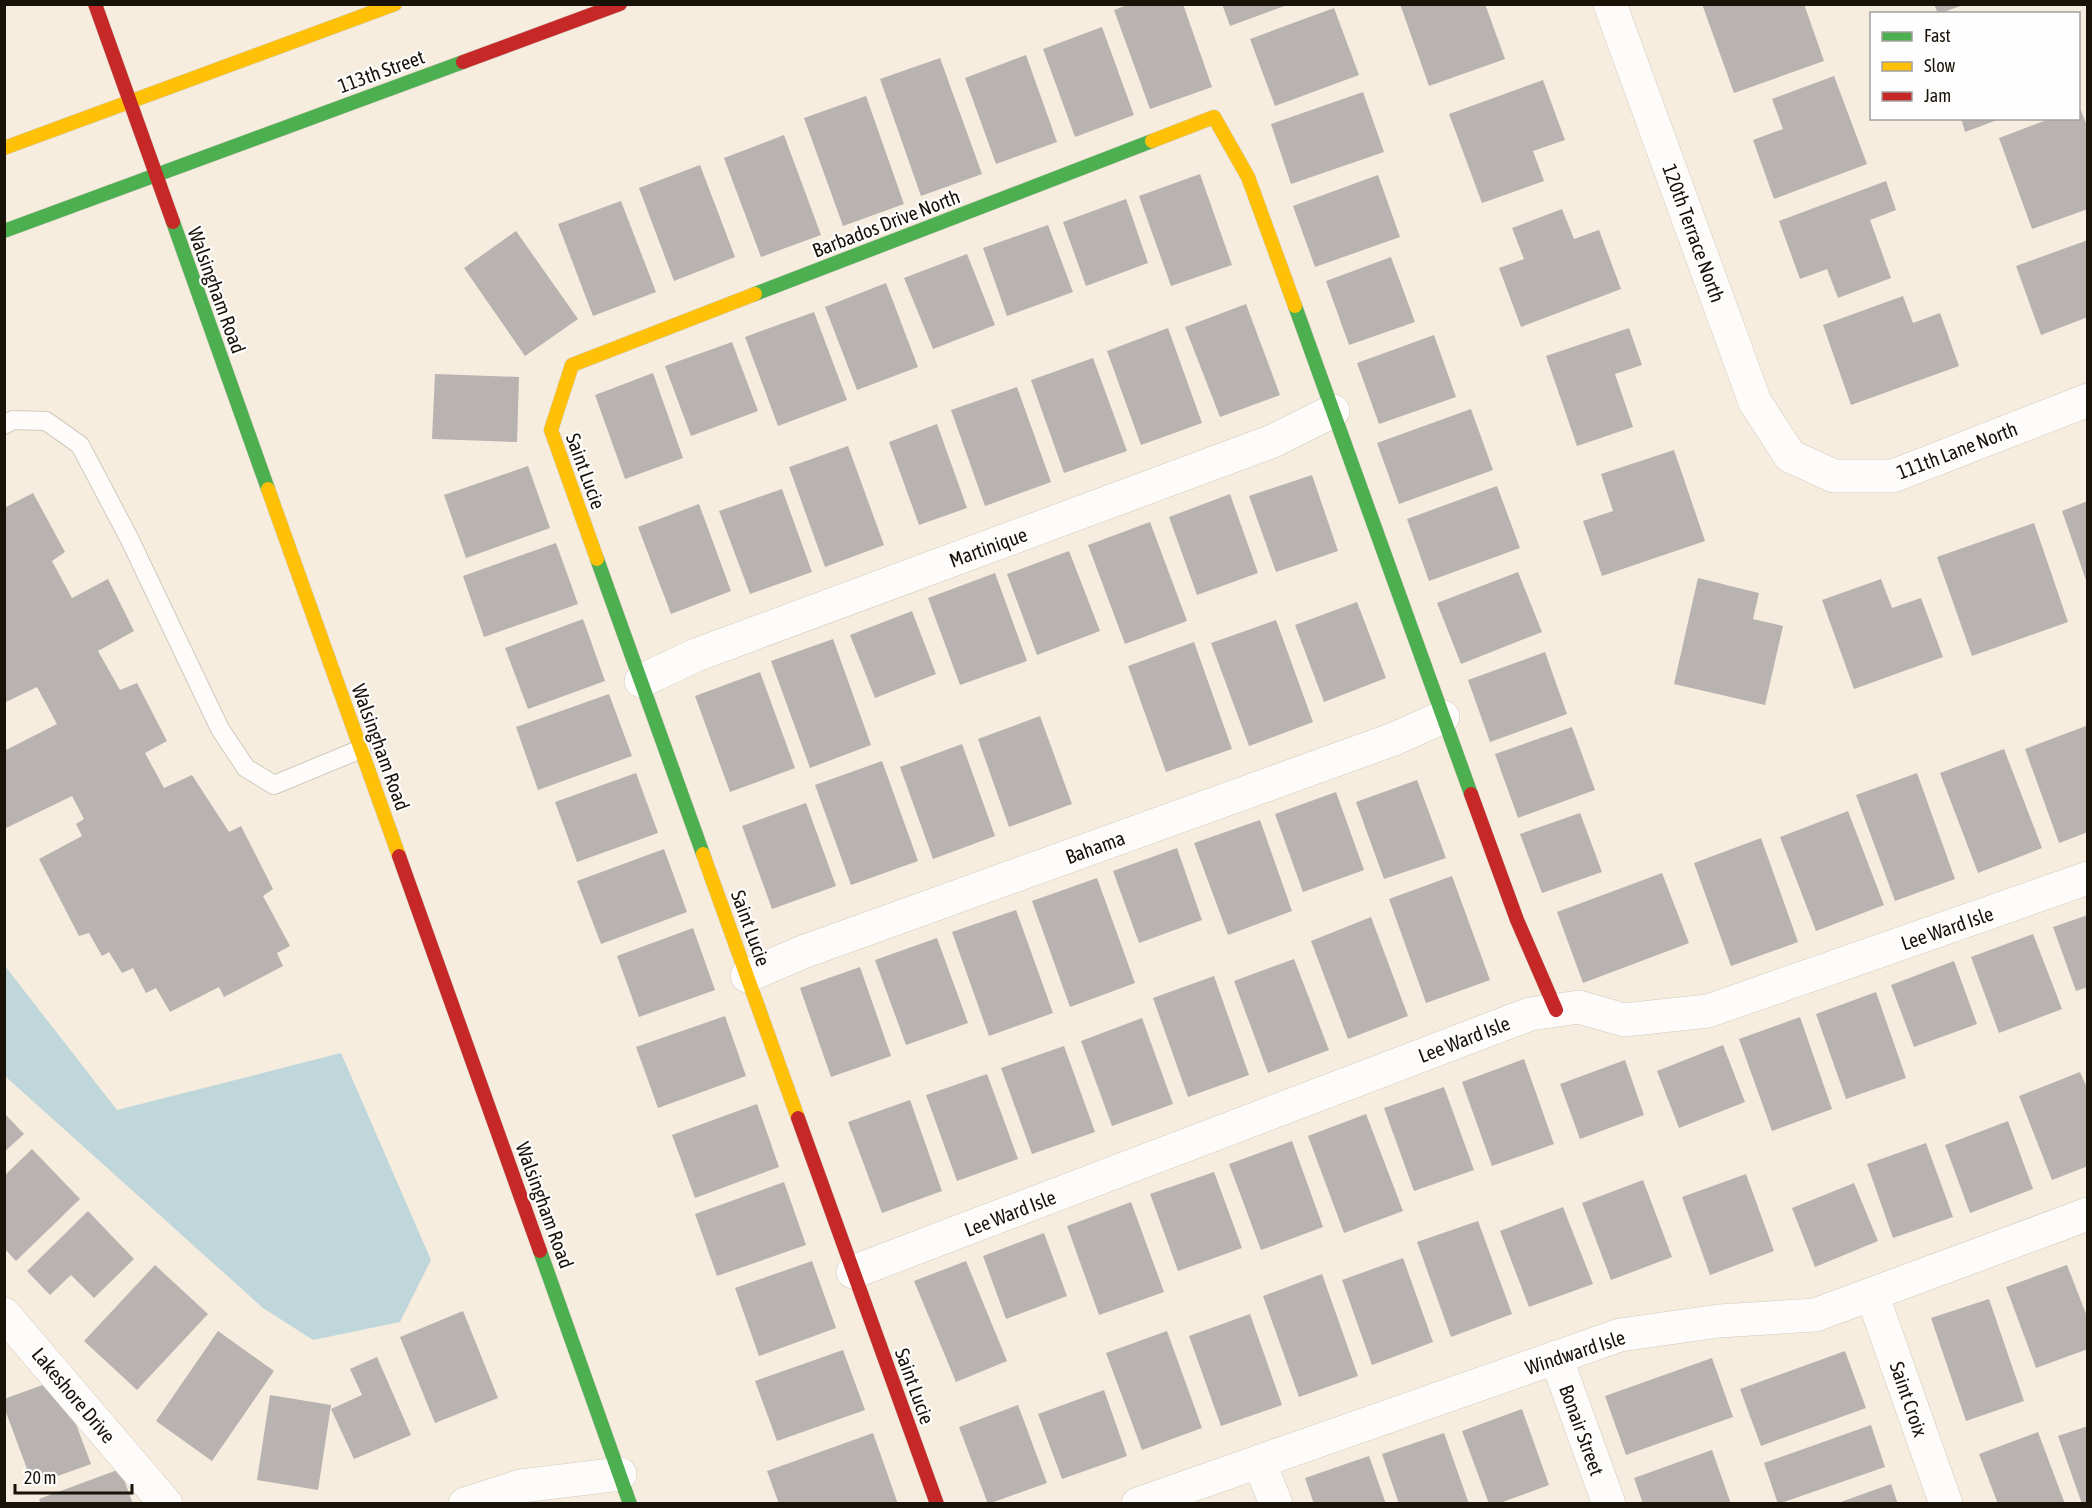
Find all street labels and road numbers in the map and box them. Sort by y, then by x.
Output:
street label: 113th Street [335,45,428,97]
street label: 120th Terrace North [1658,161,1730,305]
street label: Barbados Drive North [809,184,963,262]
street label: Walsingham Road [183,224,251,356]
street label: 111th Lane North [1893,416,2021,484]
street label: Saint Lucie [562,430,610,512]
street label: Martinique [946,522,1030,572]
street label: Walsingham Road [347,681,415,813]
street label: Bahama [1062,826,1128,868]
street label: Saint Lucie [727,887,775,969]
street label: Lee Ward Isle [1898,901,1996,955]
street label: Lee Ward Isle [1415,1011,1513,1067]
street label: Walsingham Road [511,1139,579,1271]
street label: Lee Ward Isle [961,1185,1059,1241]
street label: Windward Isle [1522,1325,1628,1379]
street label: Lakeshore Drive [28,1343,120,1447]
street label: Saint Lucie [891,1345,939,1427]
street label: Saint Croix [1886,1359,1932,1439]
street label: Bonair Street [1555,1381,1609,1479]

